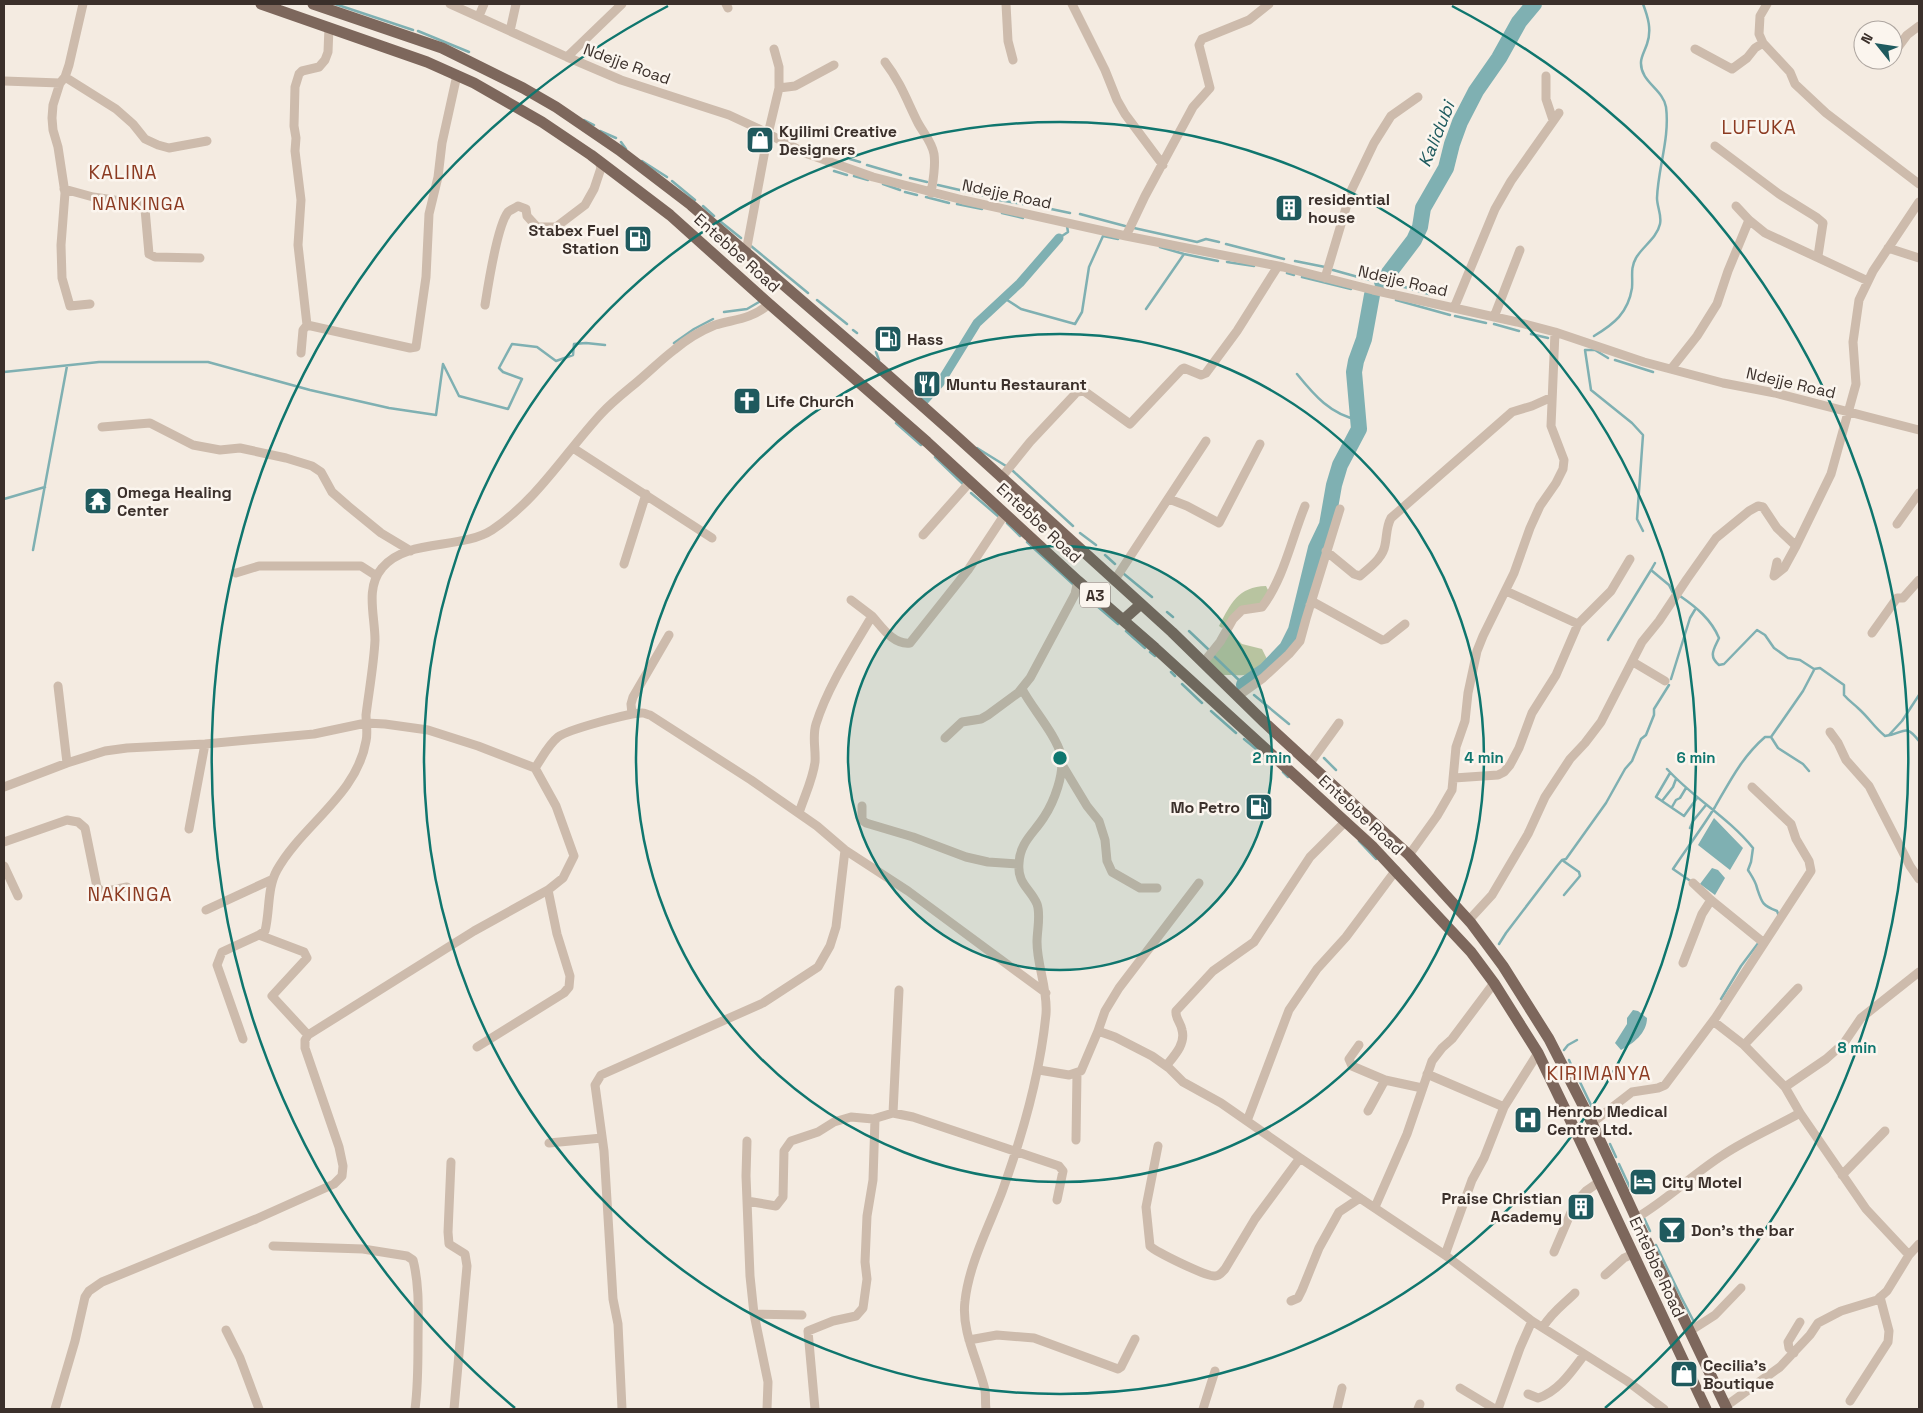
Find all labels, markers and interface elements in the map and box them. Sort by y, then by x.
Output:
north arrow [1853,20,1903,70]
text: N [1857,30,1877,47]
street label: Ndejje Road [581,39,673,89]
water label: Kalidubi [1412,95,1461,170]
district label: LUFUKA [1721,115,1797,140]
place label: Kyilimi Creative Designers [779,121,897,160]
shop icon: Kyilimi Creative Designers [745,125,775,155]
district label: KALINA [88,160,158,185]
street label: Ndejje Road [960,174,1054,214]
place label: residential house [1308,189,1390,228]
district label: NANKINGA [92,192,186,215]
building icon: residential house [1274,193,1304,223]
street label: Entebbe Road [690,209,784,297]
place label: Stabex Fuel Station [528,220,619,259]
fuel station icon: Stabex Fuel Station [623,224,653,254]
street label: Ndejje Road [1356,261,1450,301]
fuel station icon: Hass [873,324,903,354]
place label: Hass [907,329,943,350]
street label: Ndejje Road [1744,363,1838,403]
restaurant icon: Muntu Restaurant [912,369,942,399]
place label: Muntu Restaurant [946,374,1087,395]
church icon: Life Church [732,386,762,416]
place label: Life Church [766,391,854,412]
street label: Entebbe Road [992,478,1086,568]
place label: Omega Healing Center [117,482,232,521]
temple icon: Omega Healing Center [83,486,113,516]
road number: A3 [1080,582,1110,608]
text: 2 min [1253,748,1291,767]
text: 4 min [1464,748,1504,767]
text: 6 min [1676,748,1716,767]
centre of rings [1051,749,1069,767]
street label: Entebbe Road [1314,770,1408,860]
fuel station icon: Mo Petro [1244,792,1274,822]
place label: Mo Petro [1170,797,1240,818]
district label: NAKINGA [88,882,172,907]
text: 8 min [1838,1038,1876,1057]
district label: KIRIMANYA [1547,1061,1651,1086]
place label: Henrob Medical Centre Ltd. [1547,1101,1667,1140]
hospital icon: Henrob Medical Centre Ltd. [1513,1105,1543,1135]
hotel icon: City Motel [1628,1167,1658,1197]
place label: City Motel [1662,1172,1742,1193]
place label: Praise Christian Academy [1441,1188,1562,1227]
building icon: Praise Christian Academy [1566,1192,1596,1222]
street label: Entebbe Road [1625,1213,1689,1321]
bar icon: Don's the bar [1657,1215,1687,1245]
place label: Don's the bar [1691,1220,1794,1241]
place label: Cecilia's Boutique [1703,1355,1774,1394]
shop icon: Cecilia's Boutique [1669,1359,1699,1389]

